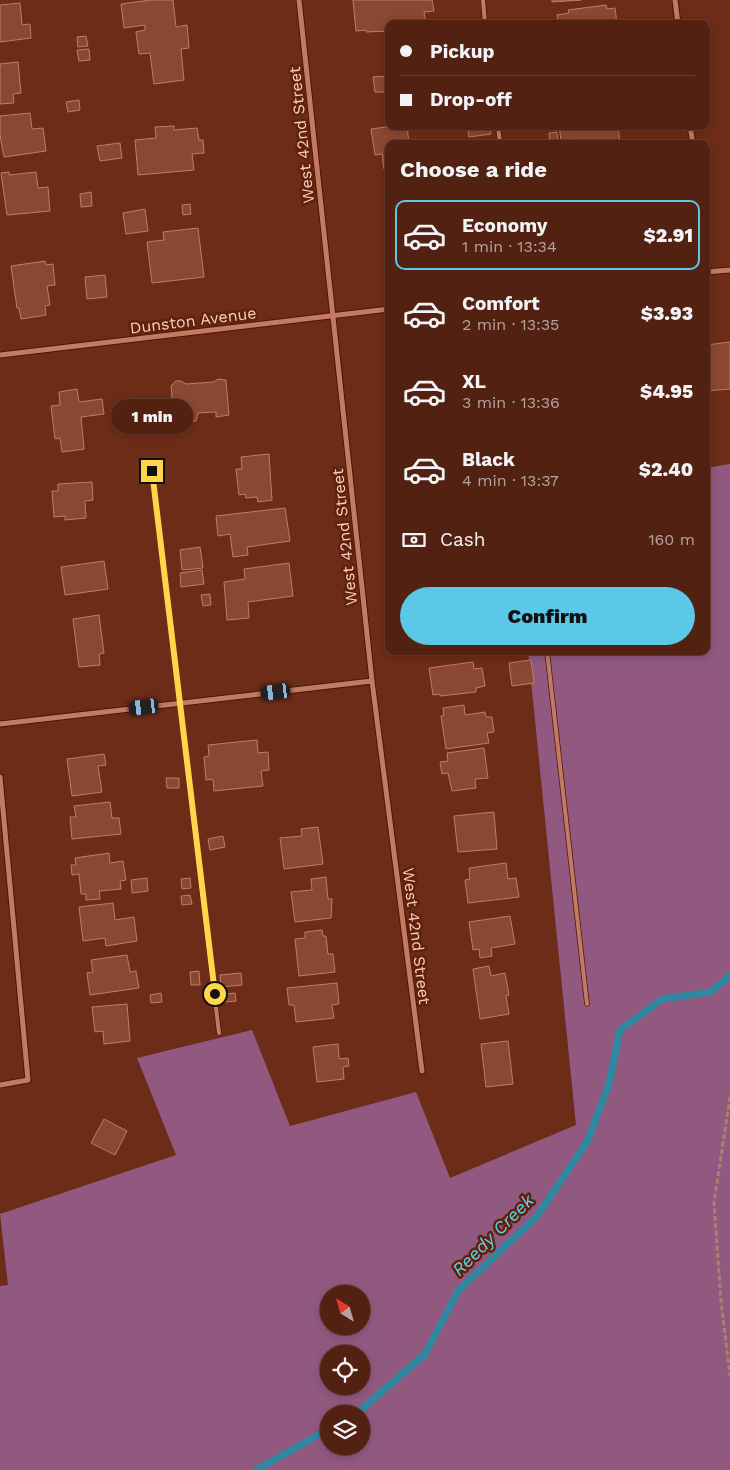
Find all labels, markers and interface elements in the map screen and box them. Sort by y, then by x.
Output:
text: Pickup [430,40,494,63]
street label: West 42nd Street [285,65,318,204]
text: Drop-off [430,88,512,111]
text: Choose a ride [400,157,547,182]
icon: car [402,213,447,258]
text: Economy [462,214,547,237]
text: $2.91 [643,224,693,247]
text: 1 min · 13:34 [462,237,557,256]
icon: car [402,291,447,336]
text: Comfort [462,292,540,315]
text: $3.93 [641,302,693,325]
street label: Dunston Avenue [129,303,257,338]
text: 2 min · 13:35 [462,315,559,334]
icon: car [402,369,447,414]
text: XL [462,370,486,393]
text: $4.95 [640,380,693,403]
text: 3 min · 13:36 [462,393,560,412]
callout: 1 min [111,398,193,434]
text: 1 min [131,407,173,426]
icon: car [402,447,447,492]
text: Black [462,448,515,471]
text: $2.40 [639,458,693,481]
route end [141,460,163,482]
street label: West 42nd Street [328,467,361,606]
text: 4 min · 13:37 [462,471,559,490]
icon: cash [400,526,428,554]
text: Cash [440,528,486,551]
text: 160 m [648,530,695,549]
button: Confirm [400,587,695,645]
car [260,683,291,701]
car [128,698,159,716]
street label: West 42nd Street [399,867,434,1006]
route start [204,983,226,1005]
water label: Reedy Creek [448,1189,539,1280]
north arrow [320,1285,370,1335]
map controls [320,1285,370,1455]
button: locate [320,1345,370,1395]
button: layers [320,1405,370,1455]

